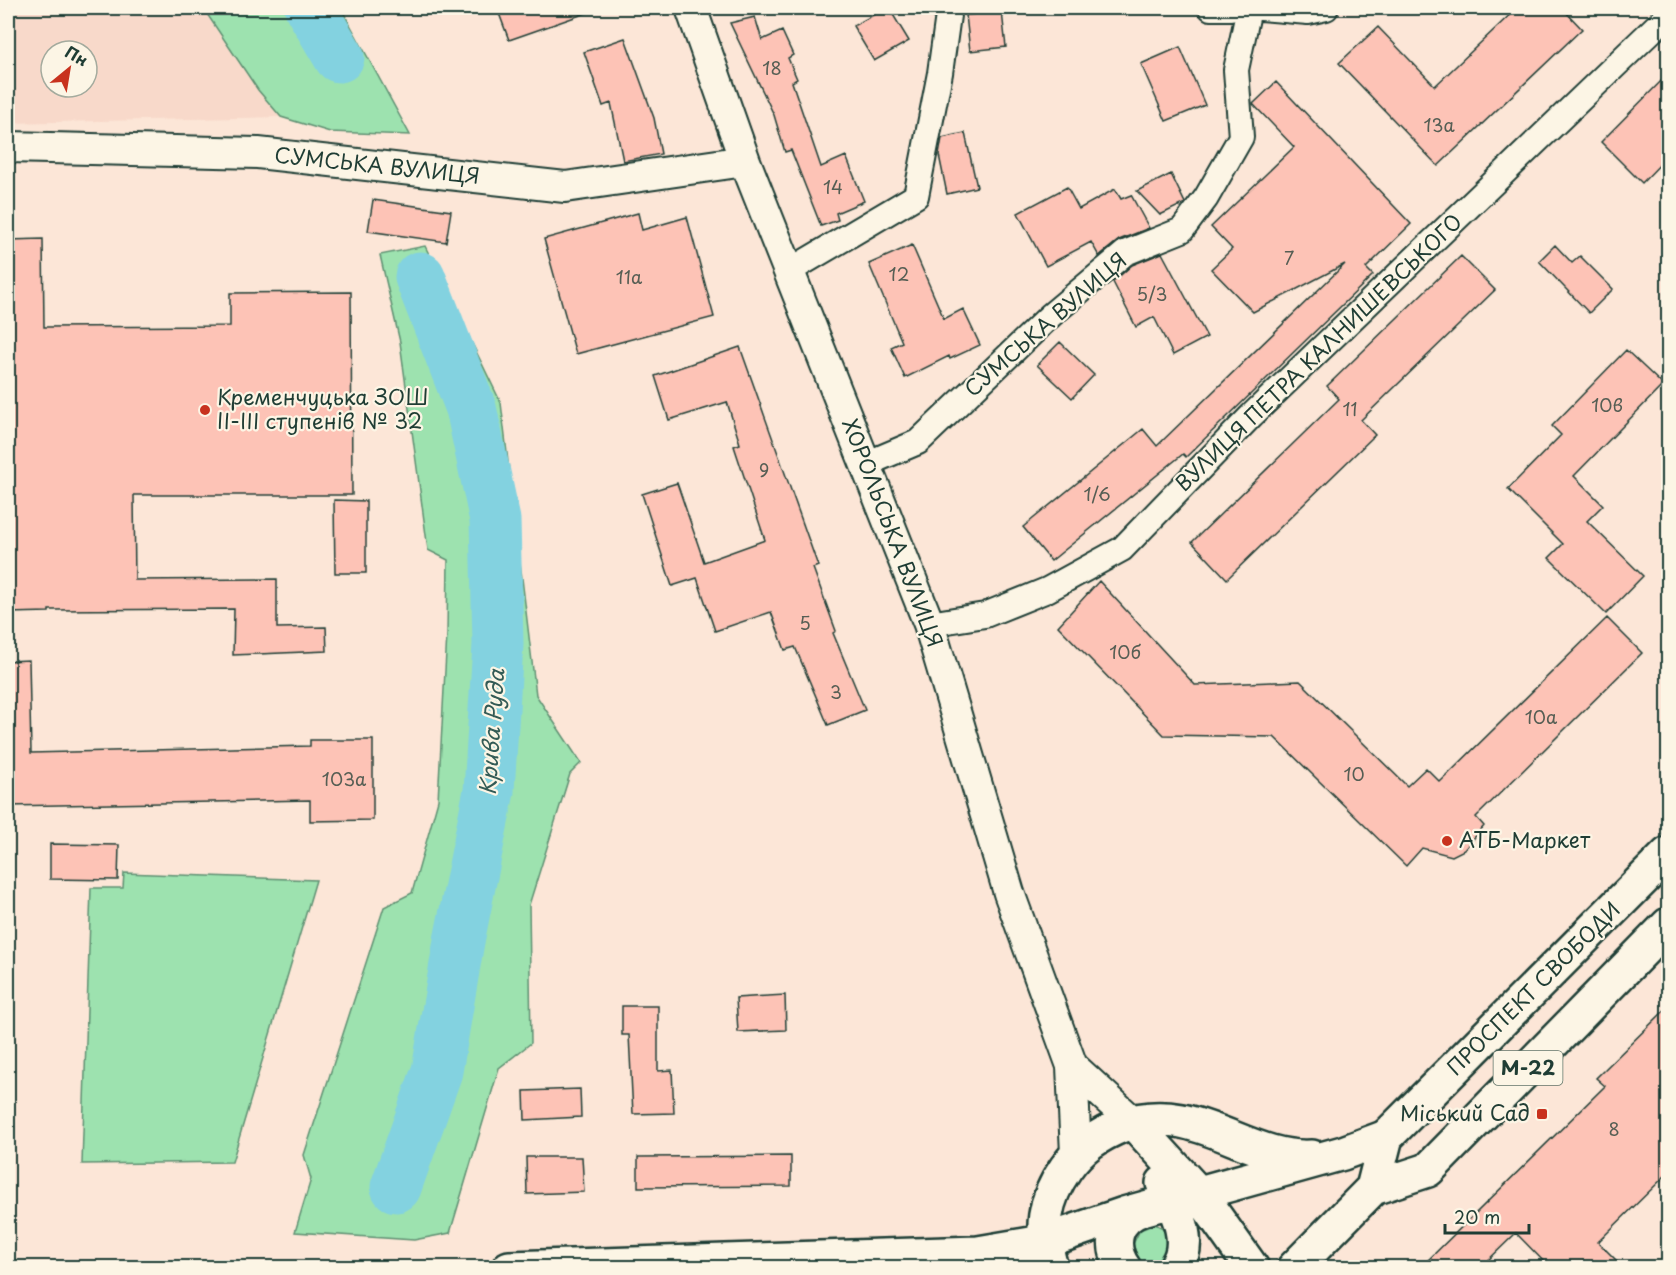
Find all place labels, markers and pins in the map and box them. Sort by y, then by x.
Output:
place label: Кременчуцька ЗОШ ІІ-ІІІ ступенів № 32 [217,380,428,436]
marker: Кременчуцька ЗОШ ІІ-ІІІ ступенів № 32 [198,403,212,417]
place label: АТБ-Маркет [1459,823,1591,855]
marker: АТБ-Маркет [1440,834,1454,848]
place label: Міський Сад [1400,1096,1530,1128]
marker: Міський Сад [1535,1107,1549,1121]

